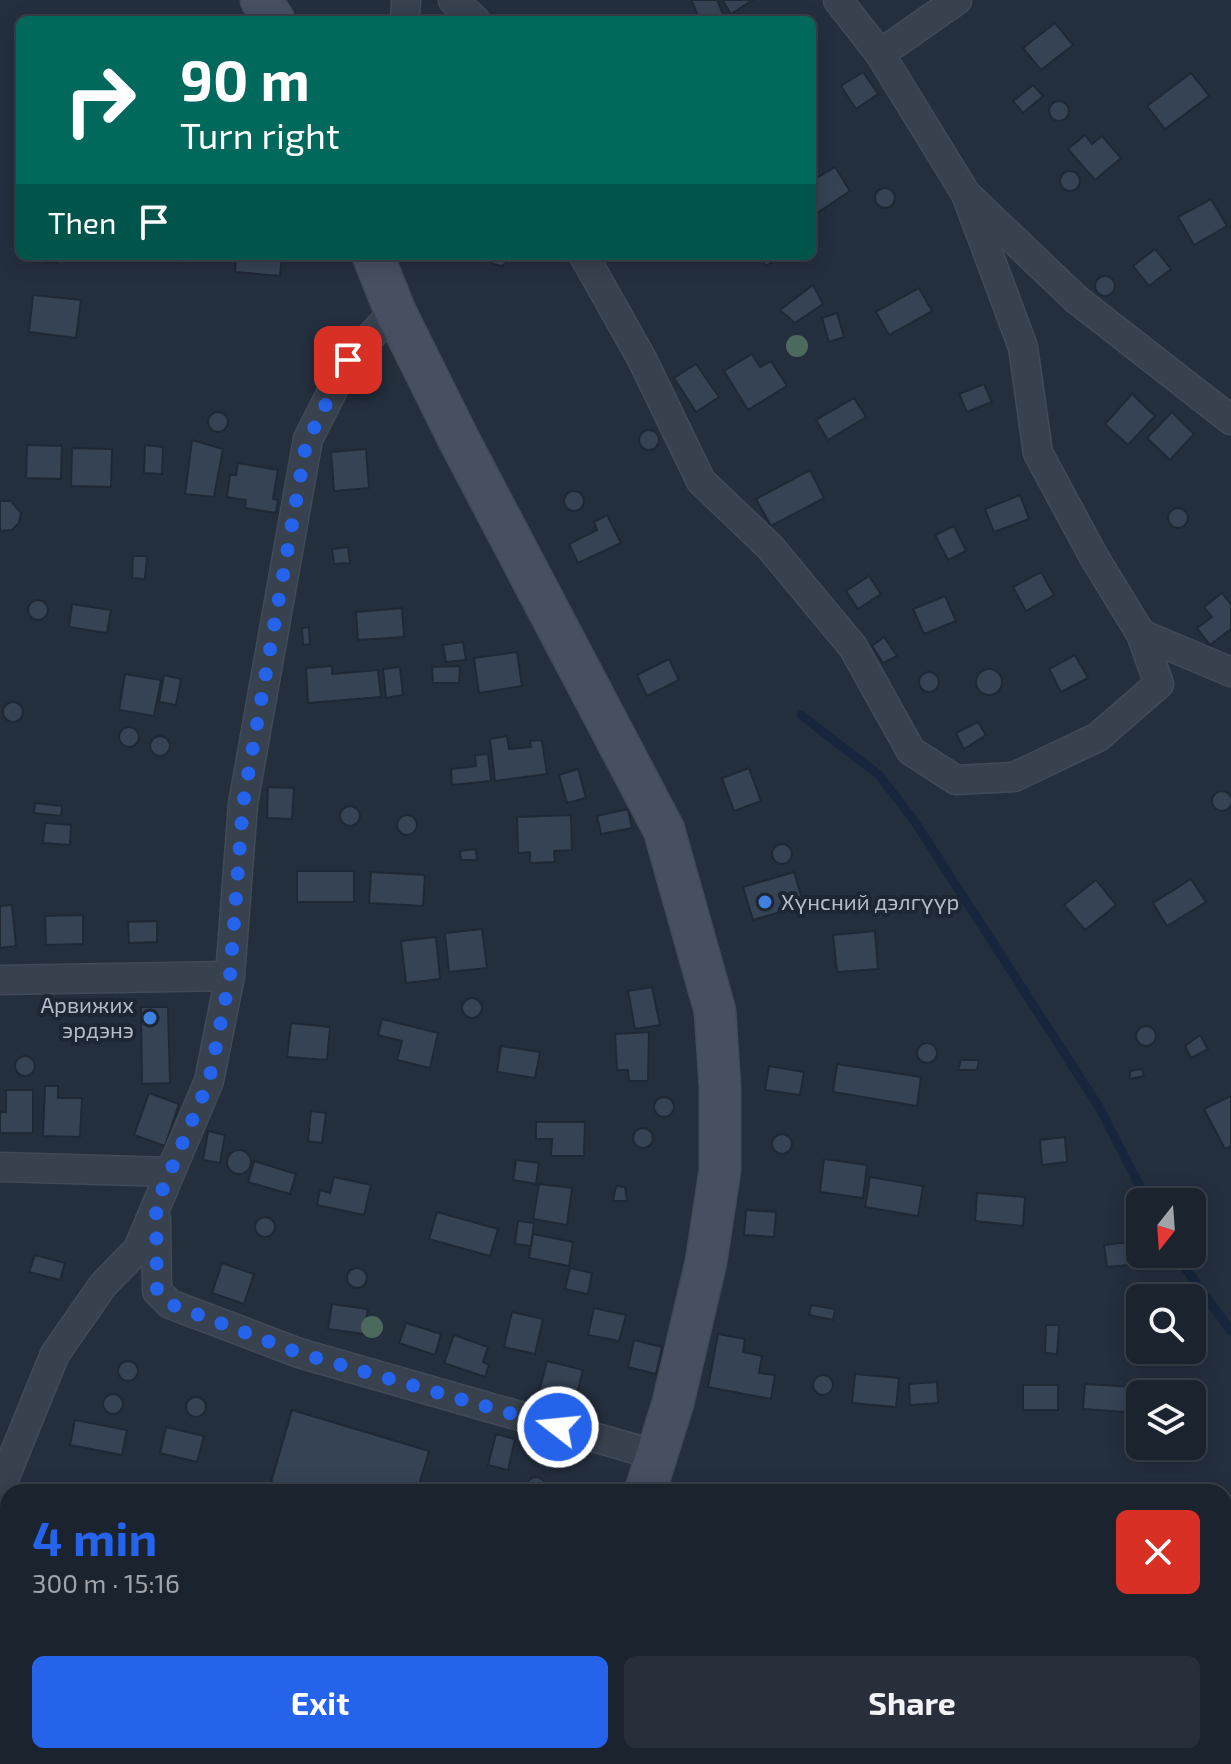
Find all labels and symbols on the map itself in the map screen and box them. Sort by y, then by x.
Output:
pin [314,326,382,394]
place label: Хүнсний дэлгүүр [781,888,959,914]
marker: Хүнсний дэлгүүр [756,893,774,911]
place label: Арвижих эрдэнэ [40,991,134,1042]
marker: Арвижих эрдэнэ [141,1009,159,1027]
north arrow [1126,1188,1206,1268]
position arrow [516,1385,600,1469]

